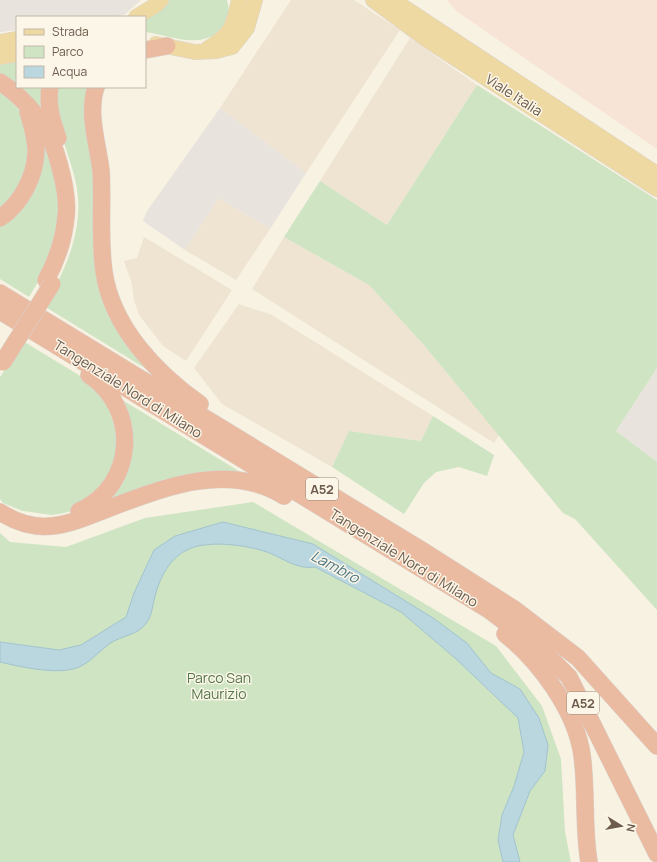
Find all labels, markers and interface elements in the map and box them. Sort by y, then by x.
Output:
legend [16,16,146,88]
text: Strada [52,23,89,40]
text: Parco [52,43,83,60]
text: Acqua [52,63,87,80]
street label: Viale Italia [482,69,546,120]
street label: Tangenziale Nord di Milano [50,335,206,442]
road number: A52 [306,478,338,500]
street label: Tangenziale Nord di Milano [326,504,482,611]
water label: Lambro [307,545,364,588]
park label: Parco San Maurizio [187,668,251,703]
road number: A52 [567,692,599,714]
north arrow [601,806,641,846]
text: N [623,823,639,833]

